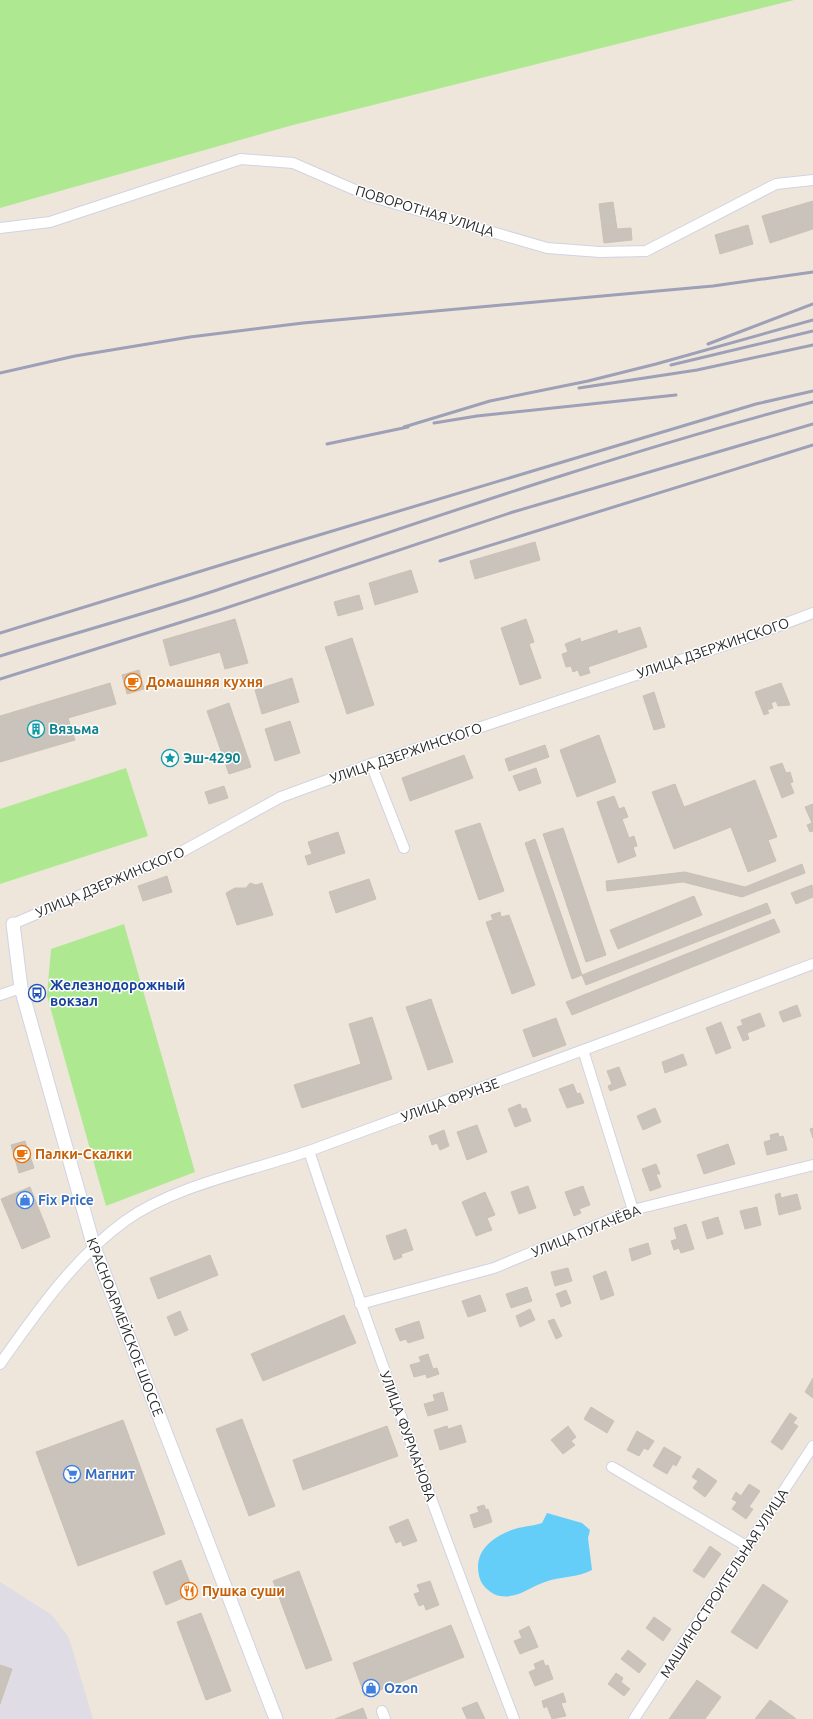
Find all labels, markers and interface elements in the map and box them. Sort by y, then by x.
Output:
street label: ПОВОРОТНАЯ УЛИЦА [354,182,496,240]
street label: УЛИЦА ДЗЕРЖИНСКОГО [635,614,791,682]
cafe icon: Домашняя кухня [123,672,143,692]
place label: Домашняя кухня [146,674,263,690]
building icon: Вязьма [26,719,46,739]
street label: УЛИЦА ДЗЕРЖИНСКОГО [328,719,484,787]
place label: Вязьма [49,721,99,737]
place icon: Эш-4290 [160,748,180,768]
place label: Эш-4290 [183,750,241,766]
street label: УЛИЦА ДЗЕРЖИНСКОГО [33,843,187,921]
place label: Железнодорожный вокзал [50,977,185,1009]
bus stop icon: Железнодорожный вокзал [27,983,47,1003]
street label: УЛИЦА ФРУНЗЕ [399,1075,501,1125]
cafe icon: Палки-Скалки [12,1144,32,1164]
place label: Палки-Скалки [35,1146,132,1162]
shop icon: Fix Price [15,1190,35,1210]
place label: Fix Price [38,1192,94,1208]
street label: УЛИЦА ПУГАЧЁВА [529,1202,643,1260]
street label: КРАСНОАРМЕЙСКОЕ ШОССЕ [83,1235,167,1419]
street label: УЛИЦА ФУРМАНОВА [377,1369,439,1503]
supermarket icon: Магнит [62,1464,82,1484]
place label: Магнит [85,1466,135,1482]
street label: МАШИНОСТРОИТЕЛЬНАЯ УЛИЦА [657,1485,791,1681]
restaurant icon: Пушка суши [179,1581,199,1601]
place label: Пушка суши [202,1583,285,1599]
shop icon: Ozon [361,1678,381,1698]
place label: Ozon [384,1680,418,1696]

